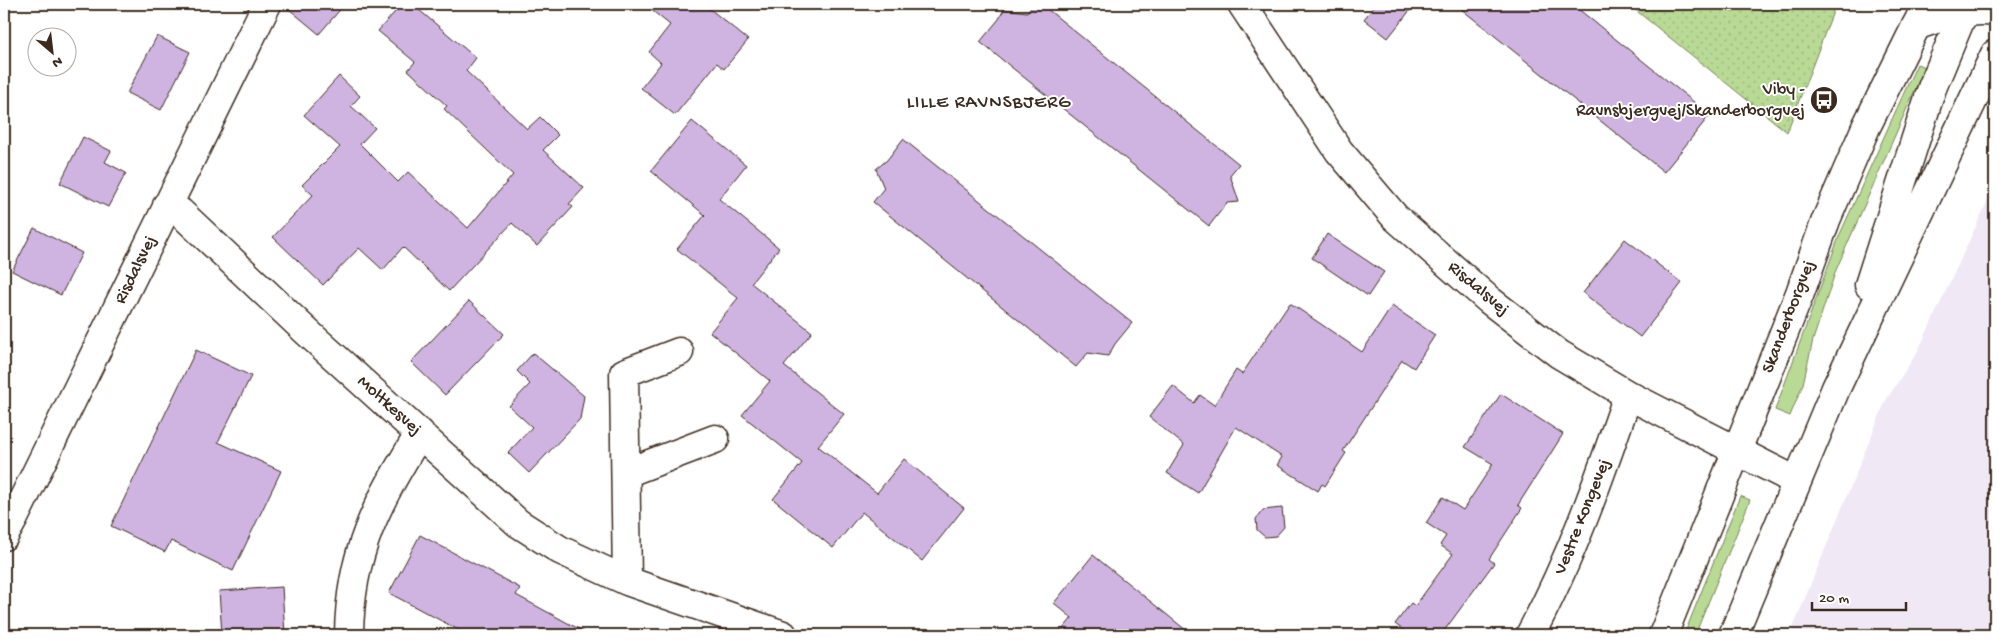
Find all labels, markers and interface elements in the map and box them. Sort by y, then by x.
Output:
north arrow [28,28,78,78]
text: N [49,52,65,71]
place label: Viby - Ravnsbjergvej/Skanderborgvej [1576,80,1805,122]
bus stop icon: Viby - Ravnsbjergvej/Skanderborgvej [1809,85,1839,115]
district label: LILLE RAVNSBJERG [907,92,1071,115]
street label: Risdalsvej [110,232,162,308]
street label: Risdalsvej [1443,257,1513,321]
street label: Skanderborgvej [1758,258,1820,376]
street label: Moltkesvej [352,372,426,440]
street label: Vestre Kongevej [1550,456,1616,579]
scale bar [1812,579,1905,611]
text: 20 m [1819,590,1849,608]

